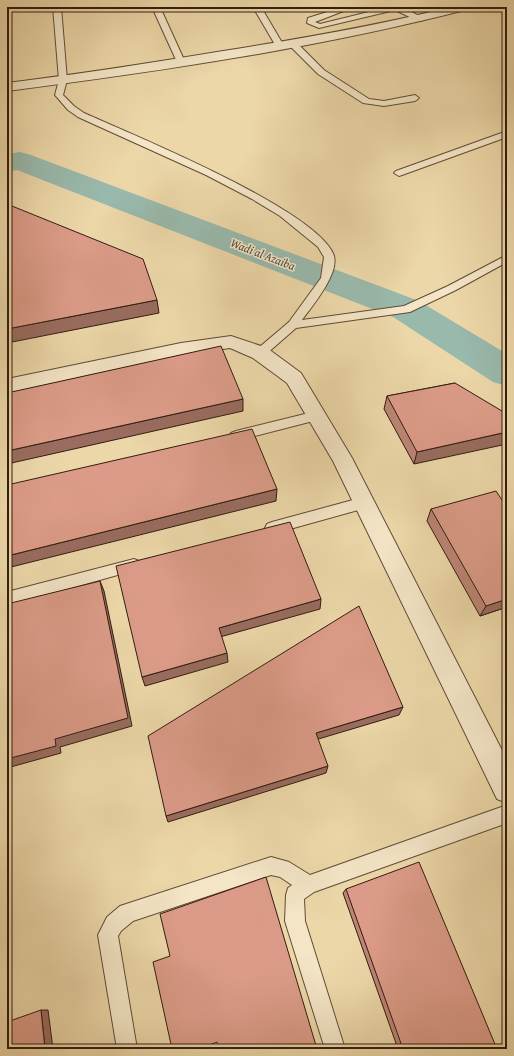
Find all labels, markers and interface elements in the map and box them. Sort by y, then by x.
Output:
water label: Wadi al Azaiba [228,234,298,274]

